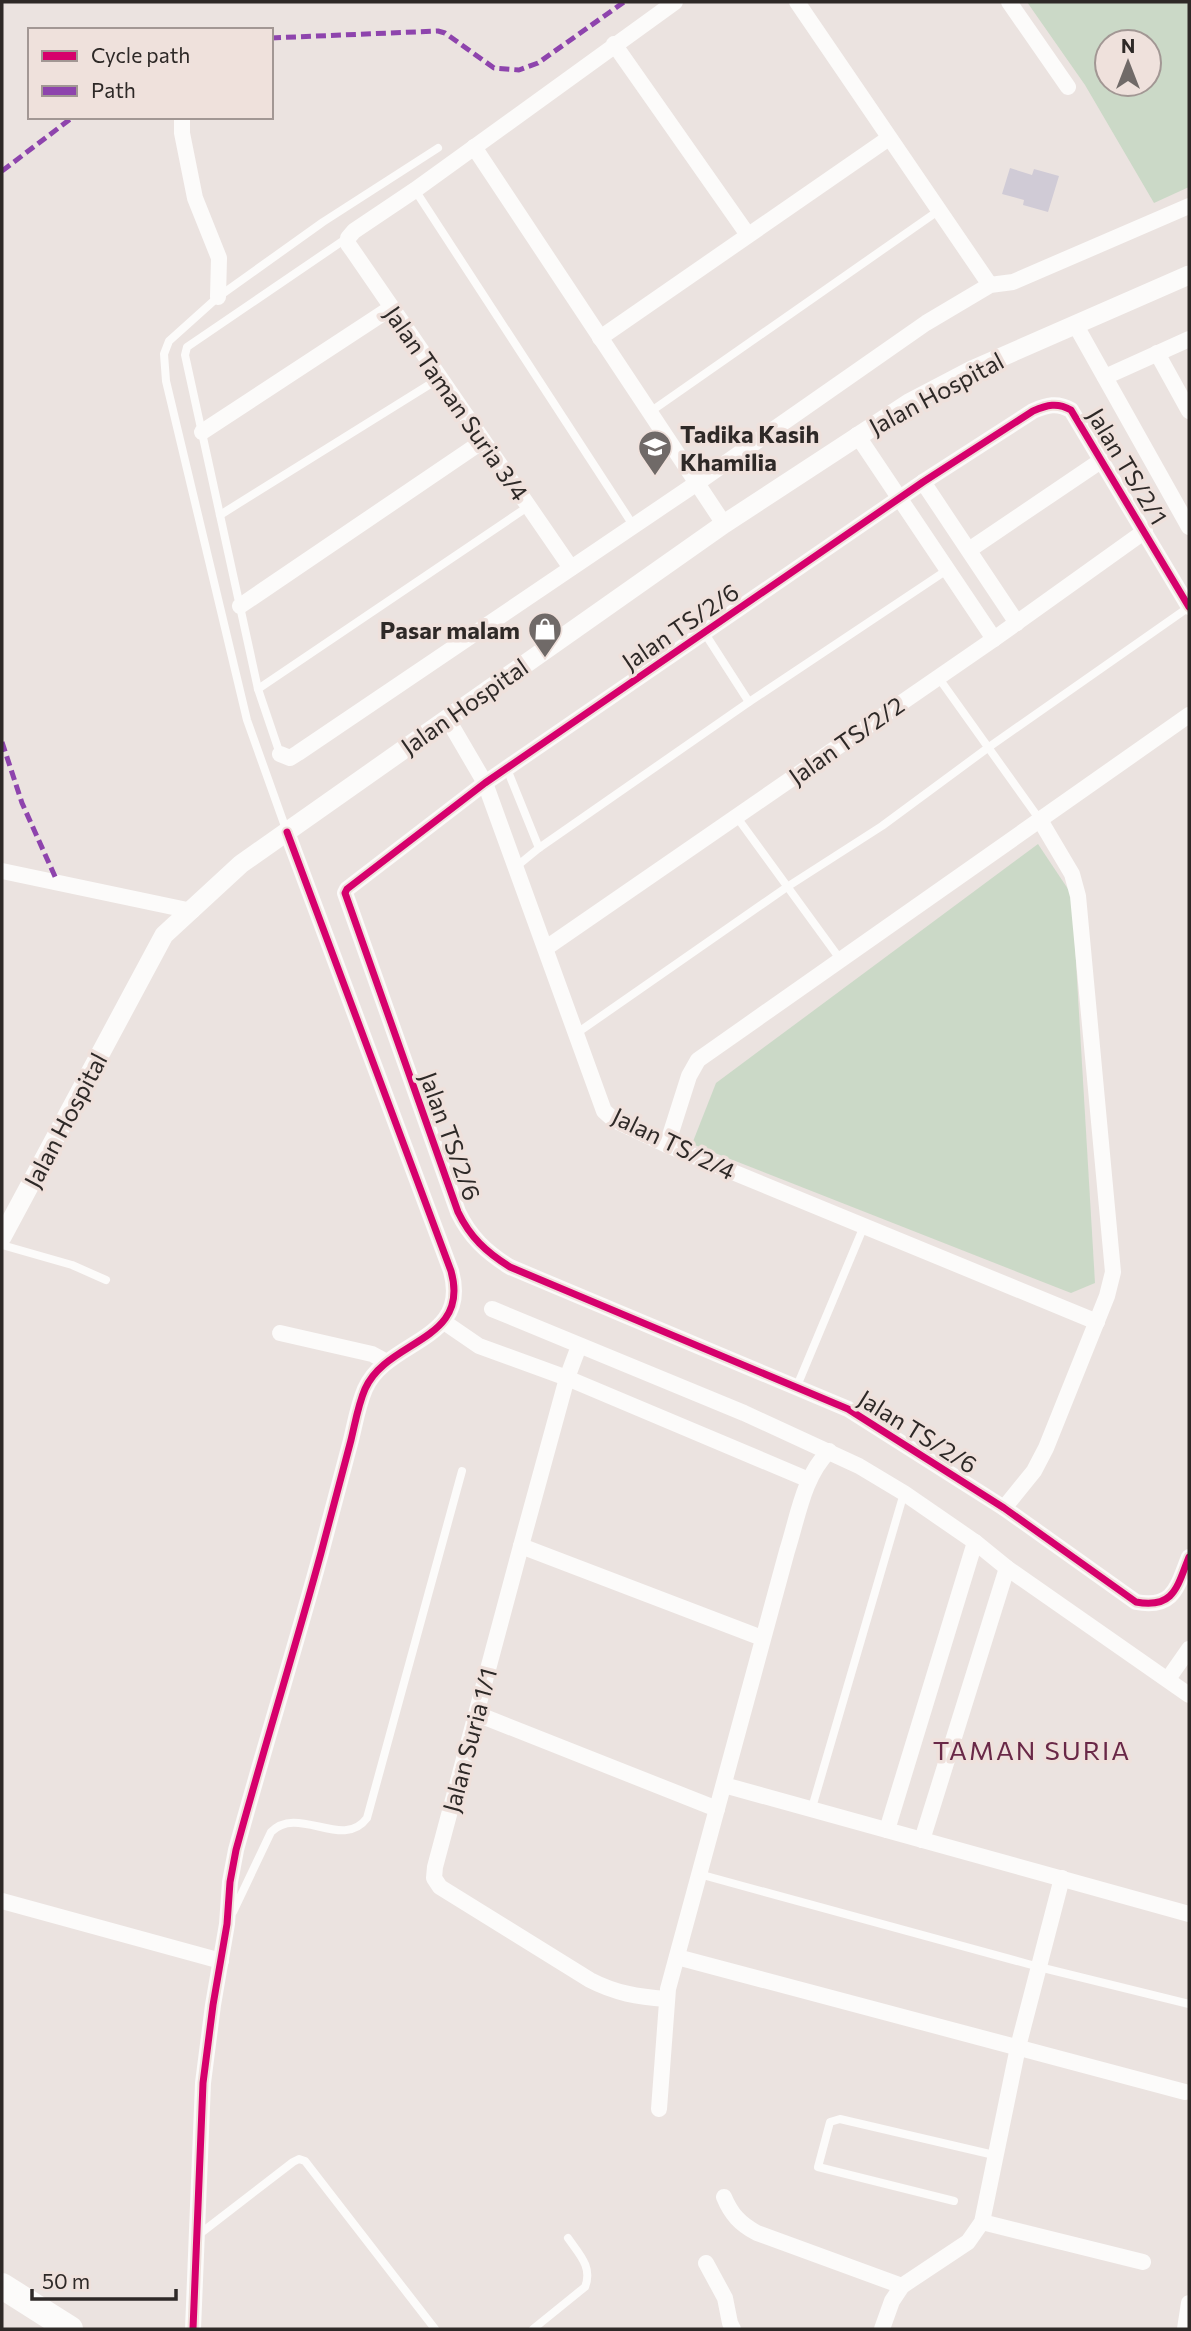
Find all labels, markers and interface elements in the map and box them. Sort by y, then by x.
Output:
legend [28,28,273,119]
north arrow [1093,28,1163,98]
text: N [1121,34,1135,57]
text: Cycle path [91,42,190,67]
text: Path [91,77,136,102]
street label: Jalan Taman Suria 3/4 [379,300,535,506]
street label: Jalan Hospital [864,345,1008,441]
street label: Jalan TS/2/1 [1082,402,1174,530]
place label: Tadika Kasih Khamilia [680,419,819,476]
school or university icon: Tadika Kasih Khamilia [636,428,674,477]
street label: Jalan TS/2/6 [616,576,744,676]
shop icon: Pasar malam [526,610,564,659]
place label: Pasar malam [380,615,520,644]
street label: Jalan Hospital [395,652,533,760]
street label: Jalan TS/2/2 [783,690,909,790]
street label: Jalan Hospital [17,1048,113,1192]
street label: Jalan TS/2/6 [414,1068,488,1204]
street label: Jalan TS/2/4 [608,1101,740,1185]
street label: Jalan TS/2/6 [853,1383,983,1479]
street label: Jalan Suria 1/1 [436,1665,502,1815]
district label: TAMAN SURIA [933,1734,1131,1765]
scale bar [32,2258,175,2302]
text: 50 m [42,2268,90,2293]

